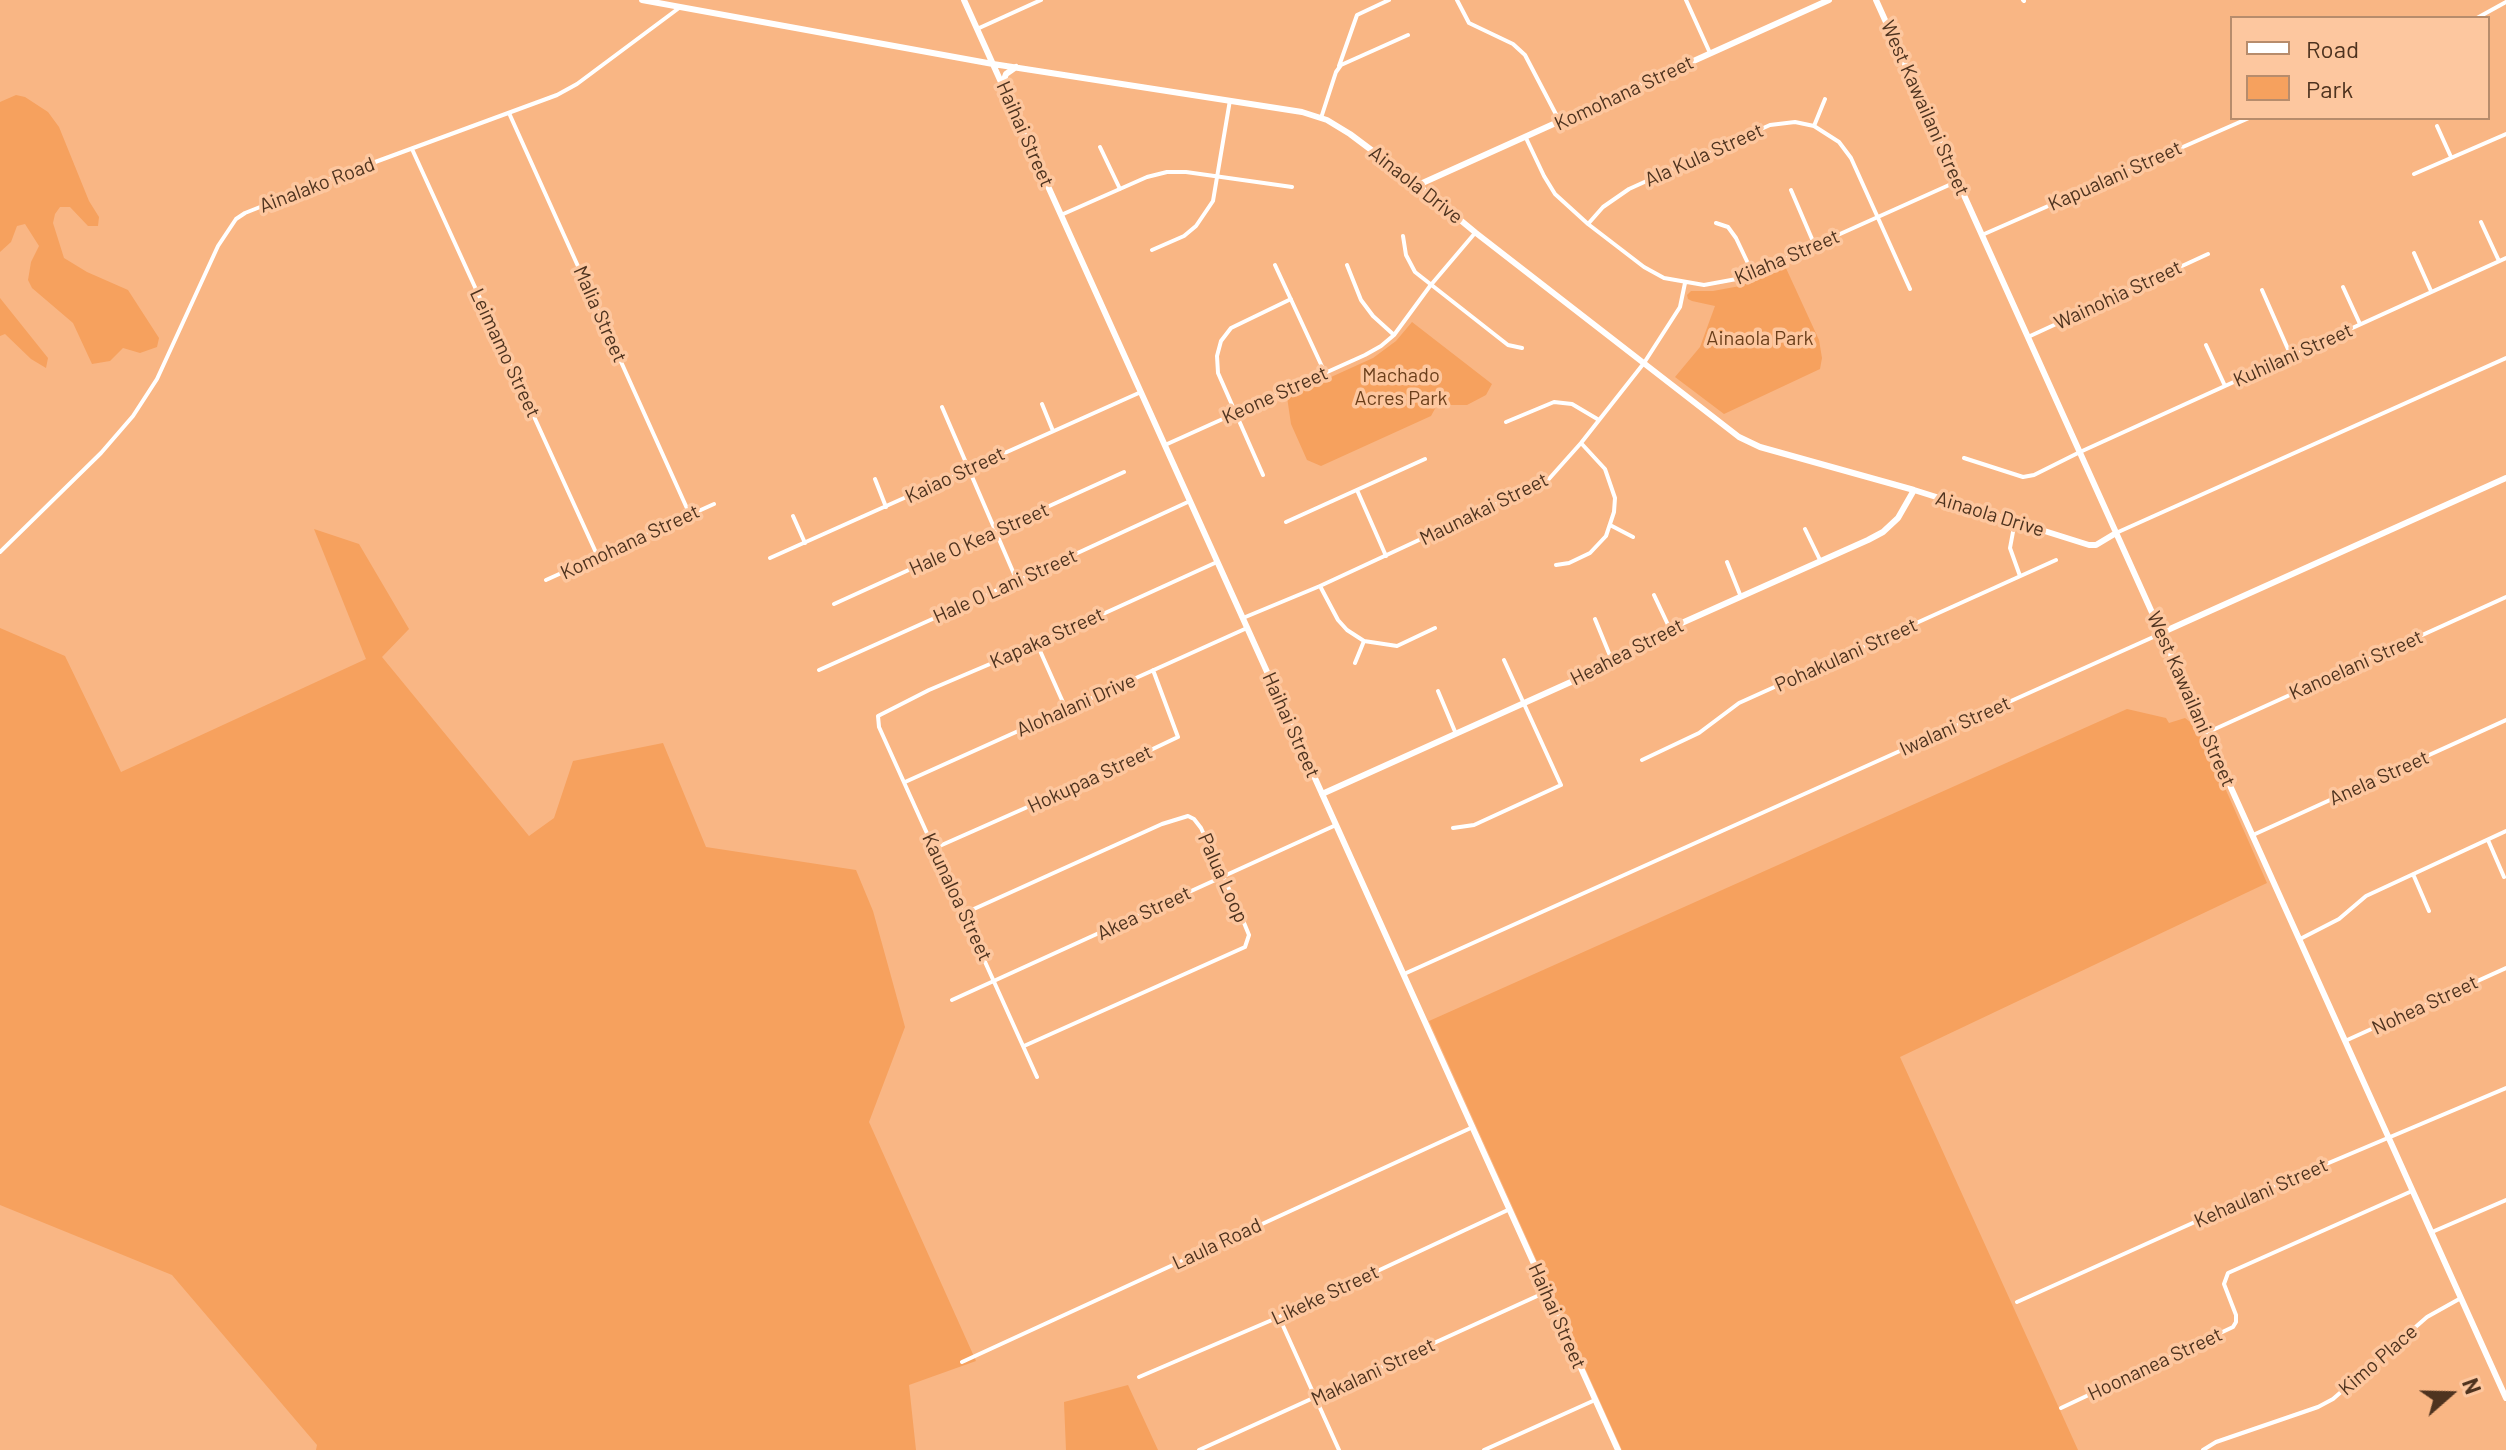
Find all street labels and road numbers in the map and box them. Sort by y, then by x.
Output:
street label: West Kawailani Street [1876,17,1974,199]
street label: Komohana Street [1551,50,1697,136]
street label: Haihai Street [991,77,1059,191]
street label: Ala Kula Street [1641,118,1767,192]
street label: Kapualani Street [2044,136,2186,216]
street label: Ainaola Drive [1364,141,1468,229]
street label: Ainalako Road [256,152,378,218]
street label: Kilaha Street [1731,224,1843,290]
street label: Wainohia Street [2050,255,2186,335]
street label: Malia Street [568,262,632,366]
street label: Leimamo Street [465,285,545,421]
street label: Kuhilani Street [2230,318,2356,392]
street label: Keone Street [1218,361,1332,429]
street label: Kaiao Street [901,441,1009,509]
street label: Maunakai Street [1416,468,1552,550]
street label: Ainaola Drive [1933,486,2047,542]
street label: Hale O Kea Street [905,497,1053,581]
street label: Komohana Street [557,499,703,585]
street label: Hale O Lani Street [929,544,1081,628]
street label: Kapaka Street [986,602,1108,674]
street label: West Kawailani Street [2142,608,2240,790]
street label: Heahea Street [1566,613,1688,691]
street label: Pohakulani Street [1771,613,1921,697]
street label: Kanoelani Street [2285,625,2427,705]
street label: Alohalani Drive [1013,668,1139,742]
street label: Haihai Street [1257,668,1325,782]
street label: Iwalani Street [1896,691,2014,761]
street label: Hokupaa Street [1024,740,1156,818]
street label: Anela Street [2325,745,2433,811]
street label: Kaunaloa Street [917,829,997,965]
street label: Palua Loop [1193,829,1253,927]
street label: Akea Street [1093,881,1195,945]
street label: Nohea Street [2368,970,2482,1040]
street label: Kehaulani Street [2191,1153,2331,1233]
street label: Laula Road [1169,1213,1265,1275]
street label: Haihai Street [1523,1259,1591,1373]
street label: Likeke Street [1268,1260,1382,1330]
street label: Kimo Place [2334,1319,2422,1401]
street label: Hoonanea Street [2084,1322,2226,1406]
street label: Makalani Street [1307,1333,1439,1411]

